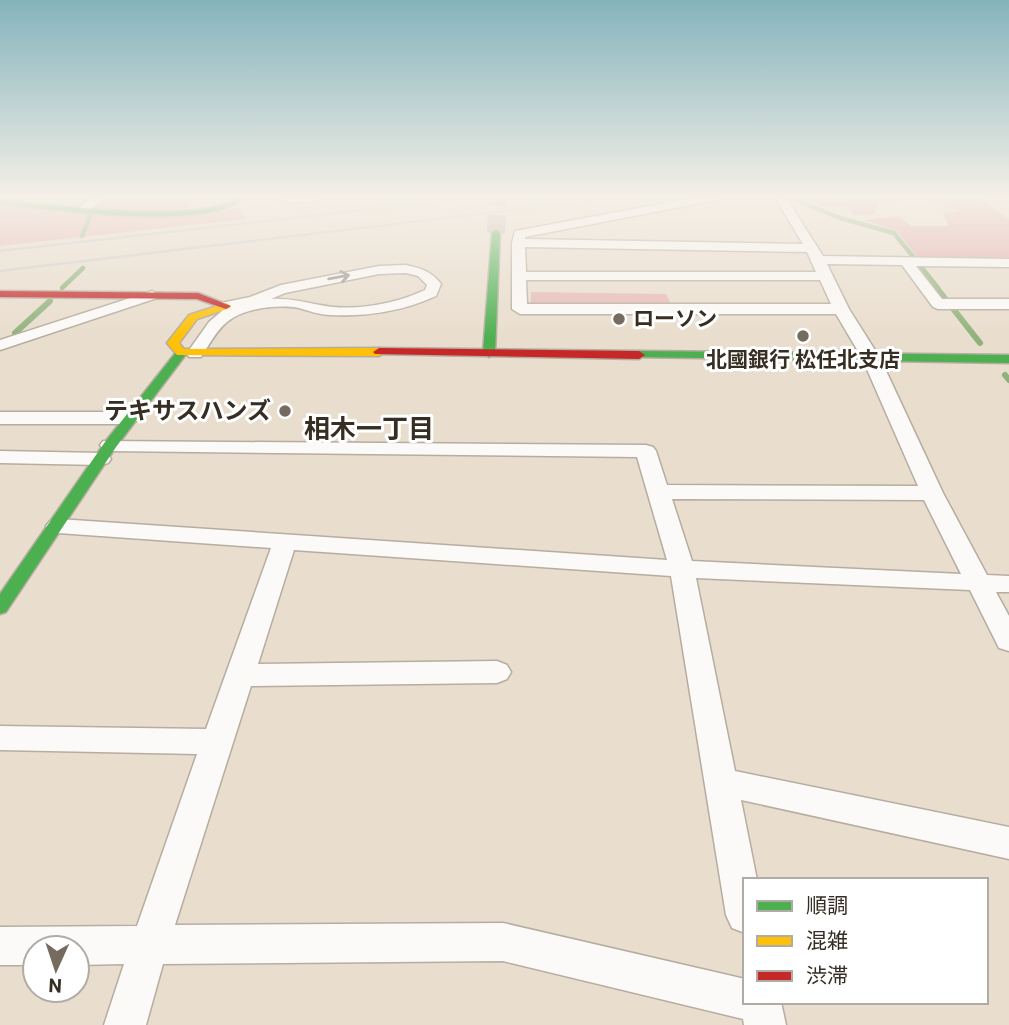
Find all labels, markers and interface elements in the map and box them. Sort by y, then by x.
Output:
one-way arrow [327,270,350,283]
place label: ローソン [633,307,717,331]
marker: ローソン [611,311,627,327]
marker: 北國銀行 松任北支店 [795,328,811,344]
place label: 北國銀行 松任北支店 [706,348,900,372]
place label: テキサスハンズ [104,397,271,425]
marker: テキサスハンズ [277,403,293,419]
district label: 相木一丁目 [304,414,434,444]
legend [743,878,988,1004]
text: 順調 [806,894,848,918]
text: 混雑 [806,929,848,953]
north arrow [21,934,91,1004]
text: 渋滞 [806,964,848,988]
text: N [48,974,62,997]

